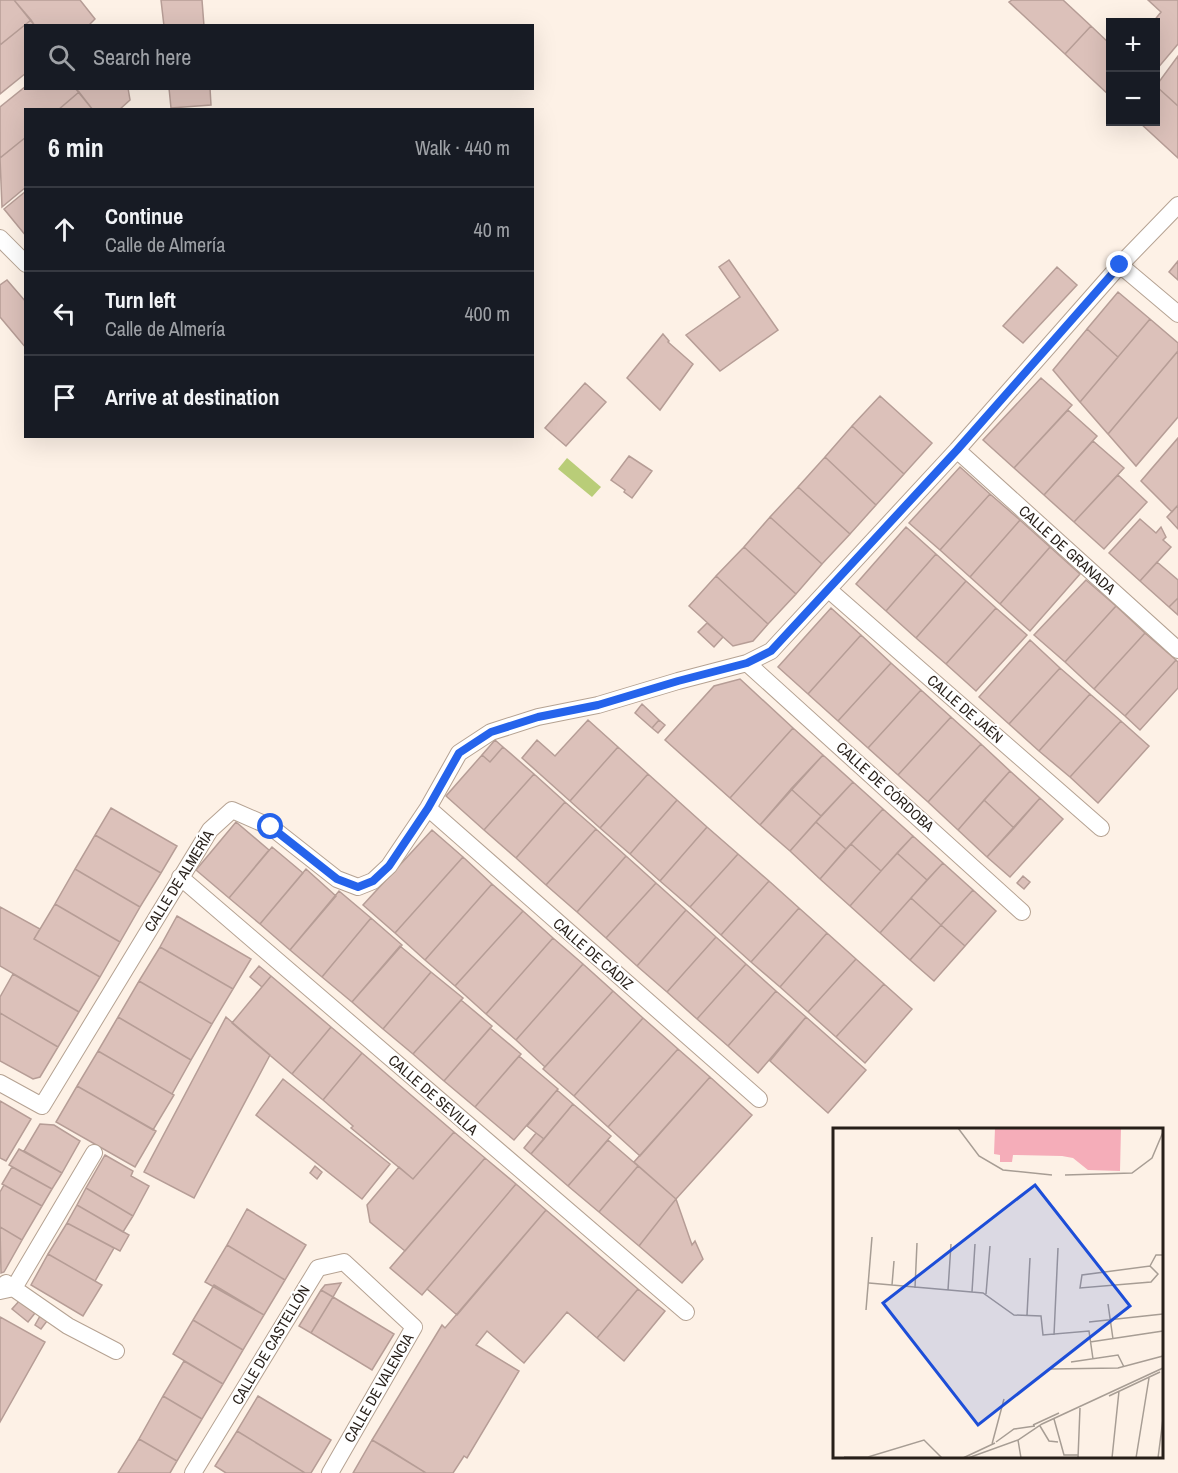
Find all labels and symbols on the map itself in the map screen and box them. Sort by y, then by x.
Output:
route end [1106,251,1132,277]
street label: CALLE DE GRANADA [1014,500,1121,599]
street label: CALLE DE JAÉN [923,670,1008,747]
street label: CALLE DE CÓRDOBA [832,737,939,837]
route start [257,813,283,839]
street label: CALLE DE ALMERÍA [139,825,219,936]
street label: CALLE DE CÁDIZ [549,913,638,995]
street label: CALLE DE SEVILLA [384,1050,483,1140]
inset map [833,1128,1163,1458]
street label: CALLE DE CASTELLÓN [227,1281,315,1408]
street label: CALLE DE VALENCIA [339,1329,419,1446]

